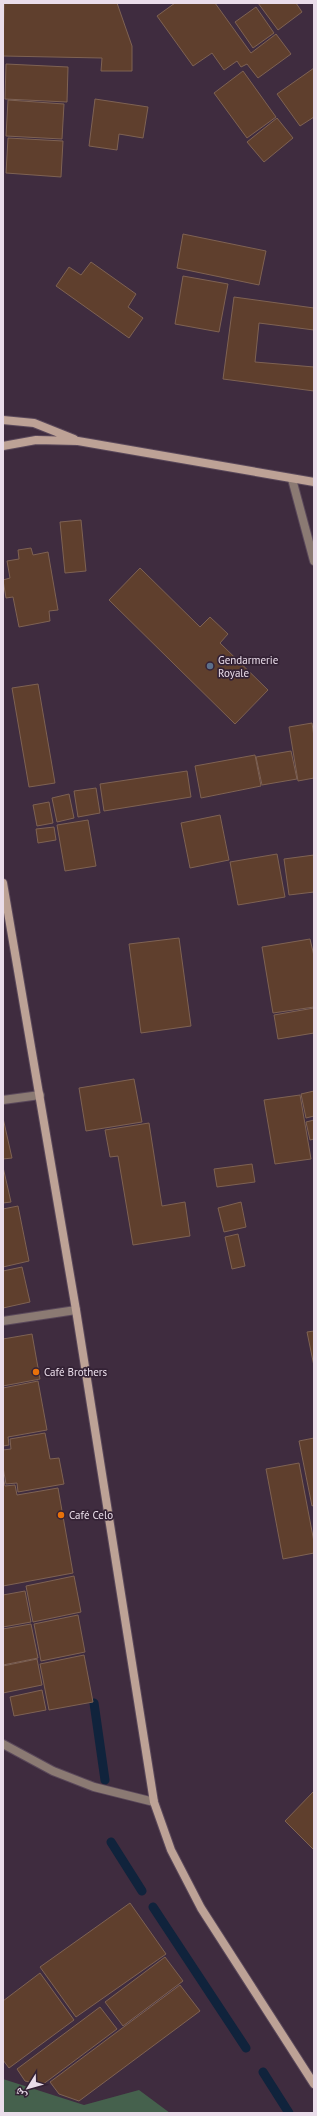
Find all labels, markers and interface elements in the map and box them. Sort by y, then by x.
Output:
place label: Gendarmerie Royale [218,653,279,680]
marker: Gendarmerie Royale [205,661,215,671]
place label: Café Brothers [44,1365,108,1379]
marker: Café Brothers [31,1367,41,1377]
place label: Café Celo [69,1508,113,1522]
marker: Café Celo [56,1510,66,1520]
north arrow [8,2068,48,2108]
text: ش [11,2084,30,2103]

